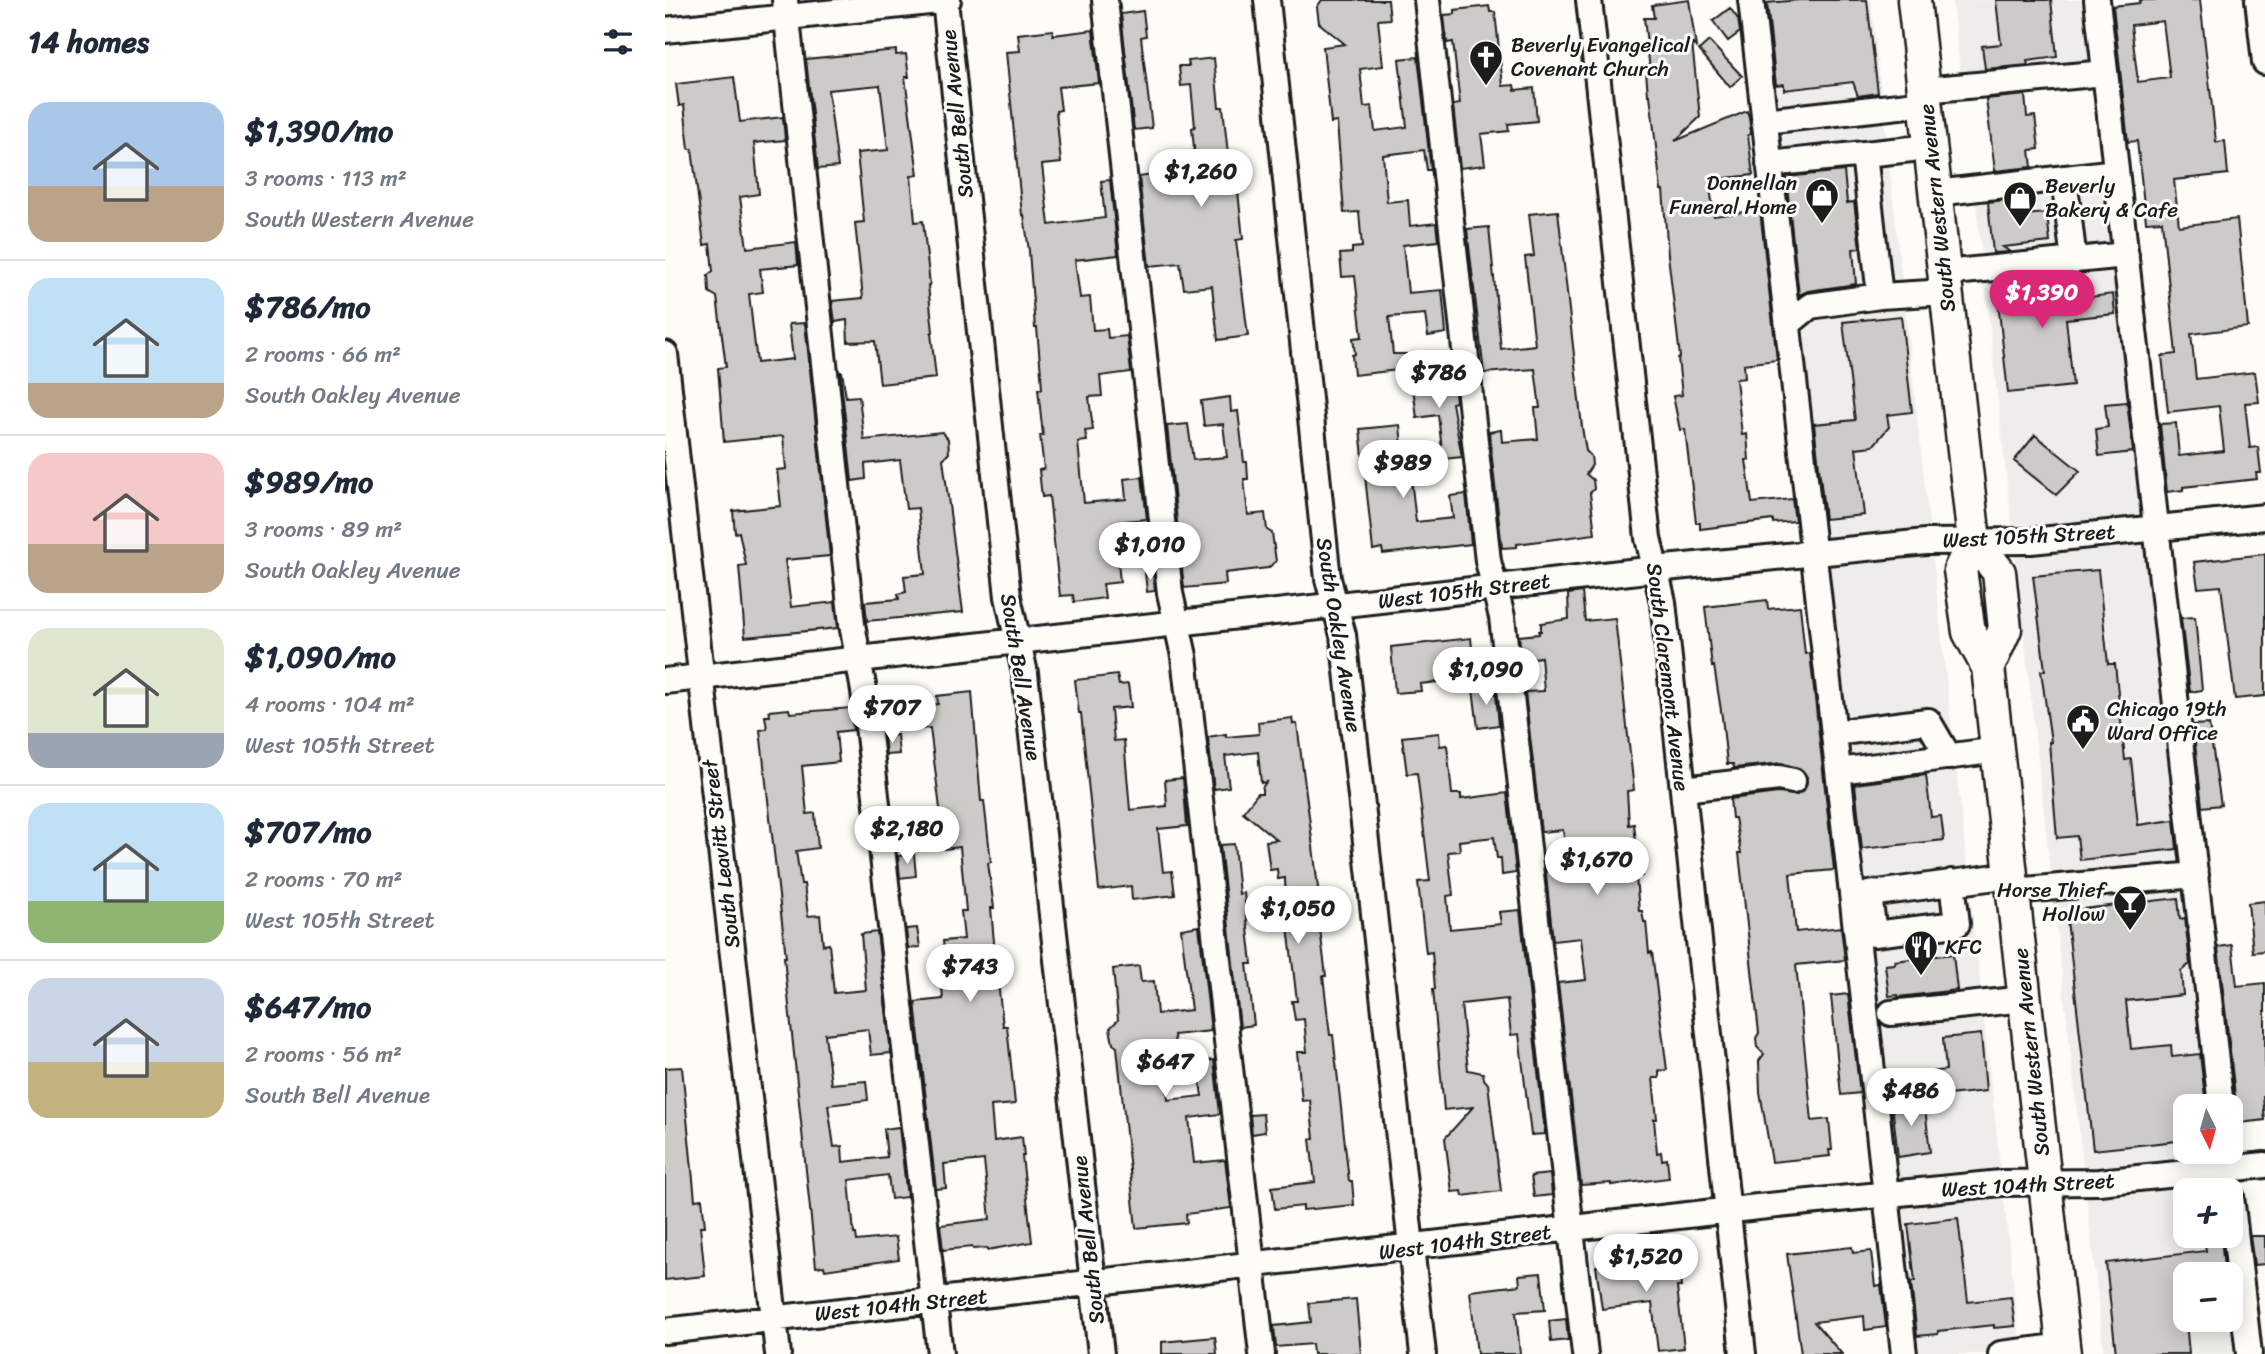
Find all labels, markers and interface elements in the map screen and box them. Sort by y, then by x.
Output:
text: 14 homes [28,15,149,69]
icon: filters [599,23,637,61]
place label: Beverly Evangelical Covenant Church [1511,26,1691,88]
street label: South Bell Avenue [929,28,985,200]
church icon: Beverly Evangelical Covenant Church [1467,38,1505,87]
street label: South Western Avenue [1907,102,1967,314]
text: $1,390/mo [245,104,393,158]
icon: home [84,130,168,214]
pin: $1,260 [1144,150,1258,209]
text: $1,260 [1165,151,1237,192]
text: 3 rooms · 113 m² [245,158,407,199]
place label: Donnellan Funeral Home [1669,164,1797,226]
place label: Beverly Bakery & Cafe [2045,167,2178,229]
shop icon: Donnellan Funeral Home [1803,176,1841,225]
shop icon: Beverly Bakery & Cafe [2001,179,2039,228]
text: South Western Avenue [245,199,474,240]
pin: $1,390 [1985,270,2099,330]
text: $1,390 [2006,272,2078,313]
text: $786/mo [245,280,371,334]
icon: home [84,306,168,390]
text: 2 rooms · 66 m² [245,334,401,375]
pin: $786 [1398,350,1480,410]
text: $786 [1411,352,1467,393]
text: South Oakley Avenue [245,375,461,416]
pin: $989 [1362,440,1444,500]
text: $989 [1374,442,1432,483]
text: $989/mo [245,455,373,509]
icon: home [84,481,168,565]
text: 3 rooms · 89 m² [245,509,402,550]
street label: West 105th Street [1942,512,2116,560]
pin: $1,010 [1093,522,1207,582]
text: $1,010 [1115,524,1185,565]
street label: South Oakley Avenue [1305,535,1373,735]
text: South Oakley Avenue [245,550,461,591]
street label: South Claremont Avenue [1635,561,1701,794]
street label: West 105th Street [1376,562,1552,620]
street label: South Bell Avenue [989,591,1053,763]
text: $1,090/mo [245,630,396,684]
pin: $1,090 [1429,648,1543,707]
text: $1,090 [1449,649,1523,690]
icon: home [84,656,168,740]
text: 4 rooms · 104 m² [245,684,415,725]
pin: $707 [851,686,933,745]
text: $707 [864,687,920,728]
place label: Chicago 19th Ward Office [2107,690,2226,752]
public building icon: Chicago 19th Ward Office [2064,702,2102,751]
text: West 105th Street [245,725,435,766]
street label: South Leavitt Street [690,756,751,951]
text: $707/mo [245,805,372,859]
pin: $2,180 [850,806,964,866]
text: $2,180 [870,808,944,849]
icon: home [84,831,168,915]
pin: $1,670 [1540,838,1654,897]
text: $1,670 [1561,839,1633,880]
text: 2 rooms · 70 m² [245,859,403,900]
place label: Horse Thief Hollow [1997,871,2108,933]
bar icon: Horse Thief Hollow [2111,883,2149,932]
pin: $1,050 [1241,886,1355,946]
text: $1,050 [1261,888,1335,929]
text: West 105th Street [245,900,435,941]
restaurant icon: KFC [1902,928,1940,977]
place label: KFC [1945,928,1982,966]
pin: $743 [929,944,1011,1004]
text: $743 [942,946,998,987]
street label: South Western Avenue [2001,946,2061,1158]
text: $647/mo [245,980,371,1034]
icon: home [84,1006,168,1090]
text: 2 rooms · 56 m² [245,1034,402,1075]
pin: $647 [1124,1040,1206,1099]
text: $647 [1137,1041,1193,1082]
pin: $486 [1870,1068,1952,1128]
text: $486 [1883,1070,1939,1111]
text: South Bell Avenue [245,1075,430,1116]
north arrow [2173,1094,2243,1164]
map controls [2173,1094,2243,1332]
street label: South Bell Avenue [1060,1154,1116,1326]
street label: West 104th Street [1940,1161,2116,1209]
button: + [2173,1178,2243,1248]
street label: West 104th Street [1377,1213,1553,1271]
pin: $1,520 [1589,1234,1703,1294]
text: $1,520 [1609,1236,1683,1277]
button: − [2173,1262,2243,1332]
street label: West 104th Street [813,1277,989,1333]

